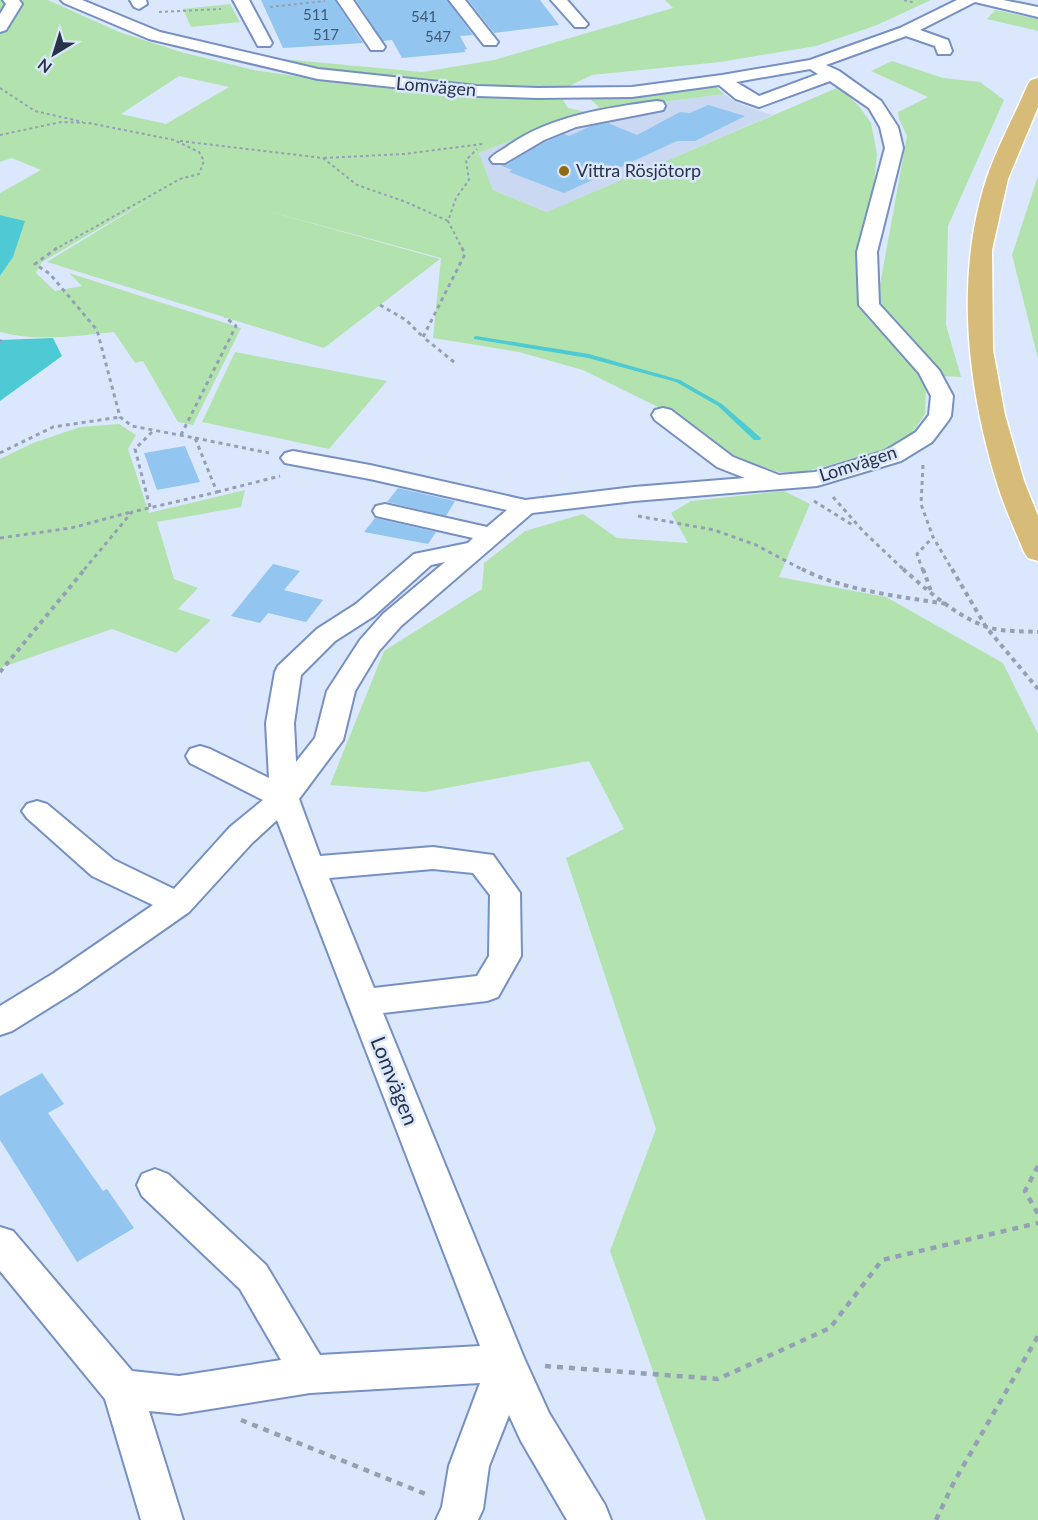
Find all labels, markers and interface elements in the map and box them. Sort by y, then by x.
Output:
house number: 511 [303,5,329,23]
house number: 541 [411,7,437,25]
north arrow [24,24,84,84]
house number: 517 [313,25,339,43]
house number: 547 [425,27,451,45]
text: N [34,55,55,77]
street label: Lomvägen [395,72,477,100]
place label: Vittra Rösjötorp [576,159,701,181]
marker: Vittra Rösjötorp [557,164,571,178]
street label: Lomvägen [816,440,899,486]
street label: Lomvägen [366,1032,425,1129]

